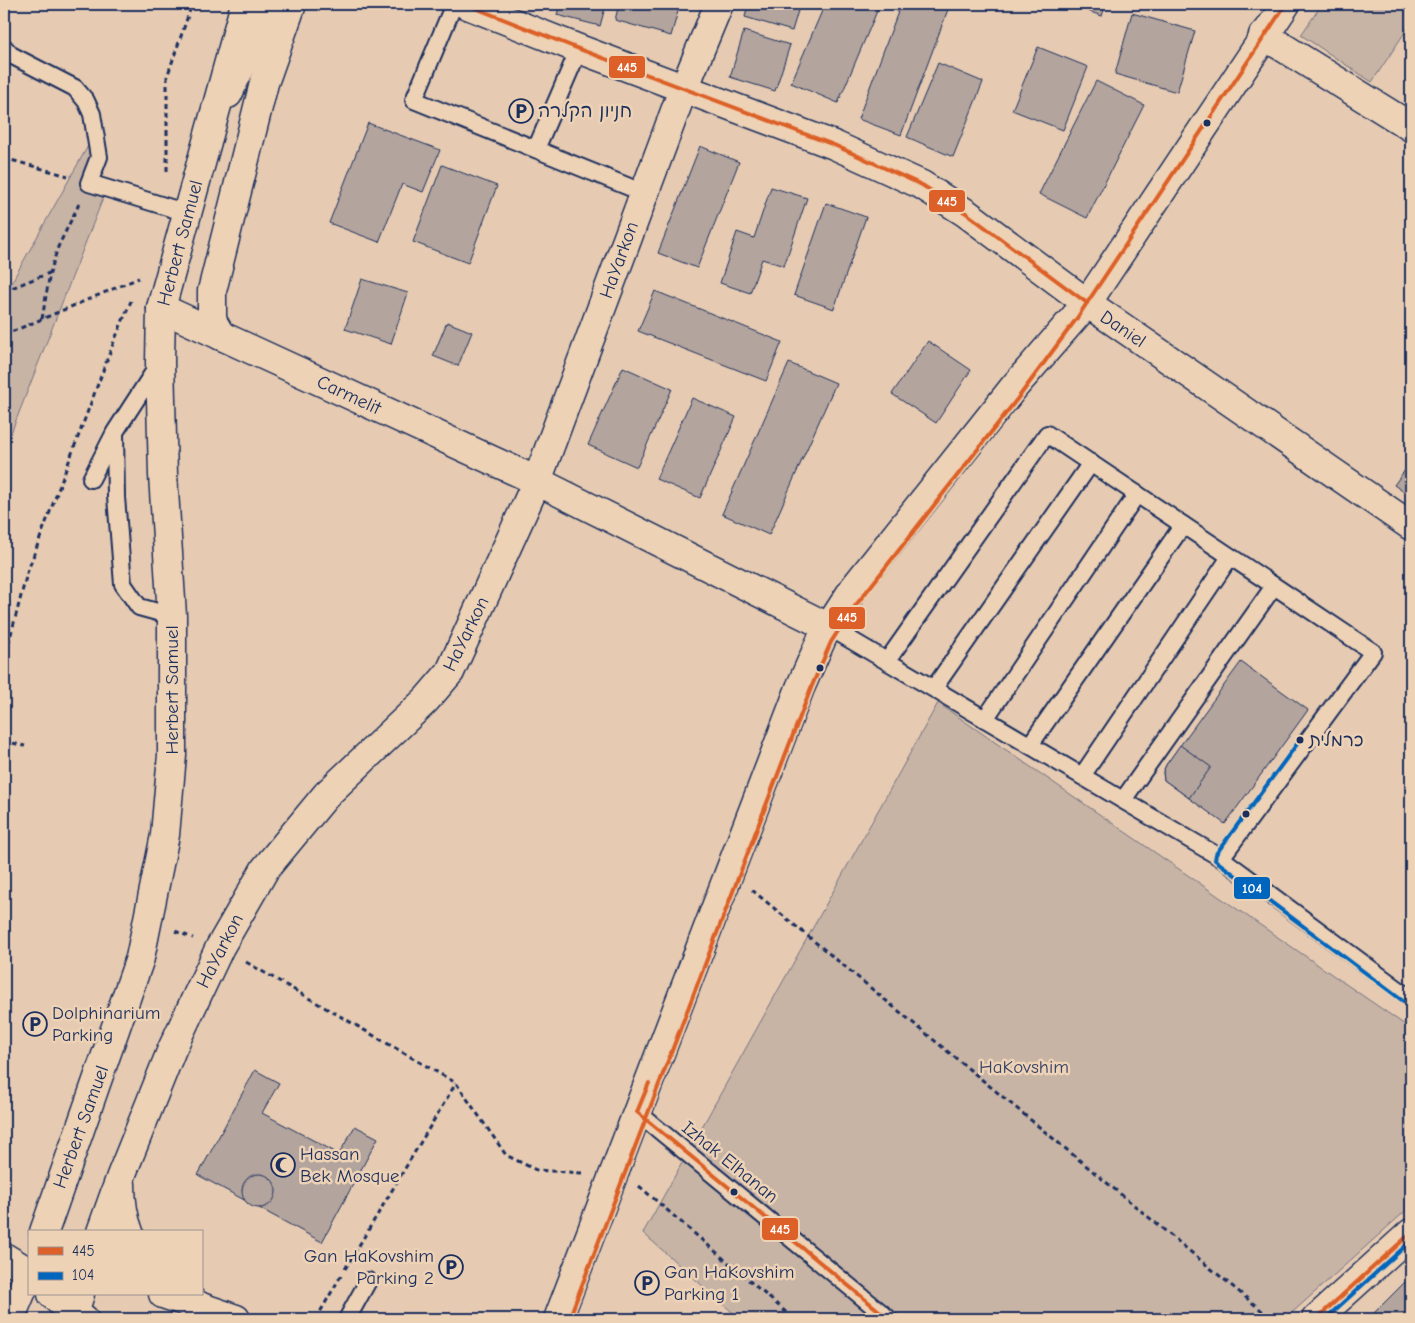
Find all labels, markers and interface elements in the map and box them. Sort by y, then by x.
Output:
line badge: 445 [608,55,646,79]
text: 445 [617,59,637,76]
parking icon: חניון הקלרה [508,98,534,124]
place label: חניון הקלרה [538,100,632,122]
unlabelled marker [1202,118,1212,128]
street label: Herbert Samuel [153,178,207,308]
line badge: 445 [928,189,966,213]
text: 445 [937,193,957,210]
street label: HaYarkon [595,218,643,302]
street label: Daniel [1096,306,1150,352]
street label: Carmelit [313,371,385,420]
street label: HaYarkon [438,593,494,675]
line badge: 445 [828,606,866,630]
text: 445 [837,609,857,626]
street label: Herbert Samuel [161,625,183,755]
unlabelled marker [815,663,825,673]
place label: כרמלית [1308,730,1364,751]
marker: כרמלית [1295,735,1305,745]
unlabelled marker [1241,809,1251,819]
line badge: 104 [1233,876,1271,900]
text: 104 [1242,880,1262,897]
street label: HaYarkon [192,910,248,992]
place label: Dolphinarium Parking [52,1002,160,1046]
parking icon: Dolphinarium Parking [22,1011,48,1037]
park label: HaKovshim [979,1056,1069,1078]
street label: Herbert Samuel [49,1063,113,1191]
street label: Izhak Elhanan [677,1116,783,1208]
place label: Hassan Bek Mosque [300,1143,400,1187]
mosque icon: Hassan Bek Mosque [270,1152,296,1178]
unlabelled marker [729,1187,739,1197]
line badge: 445 [761,1217,799,1241]
text: 445 [770,1221,790,1238]
legend [28,1230,202,1296]
text: 445 [72,1242,95,1260]
place label: Gan HaKovshim Parking 2 [304,1245,434,1289]
parking icon: Gan HaKovshim Parking 2 [438,1254,464,1280]
place label: Gan HaKovshim Parking 1 [664,1261,794,1305]
text: 104 [72,1266,94,1284]
parking icon: Gan HaKovshim Parking 1 [634,1270,660,1296]

